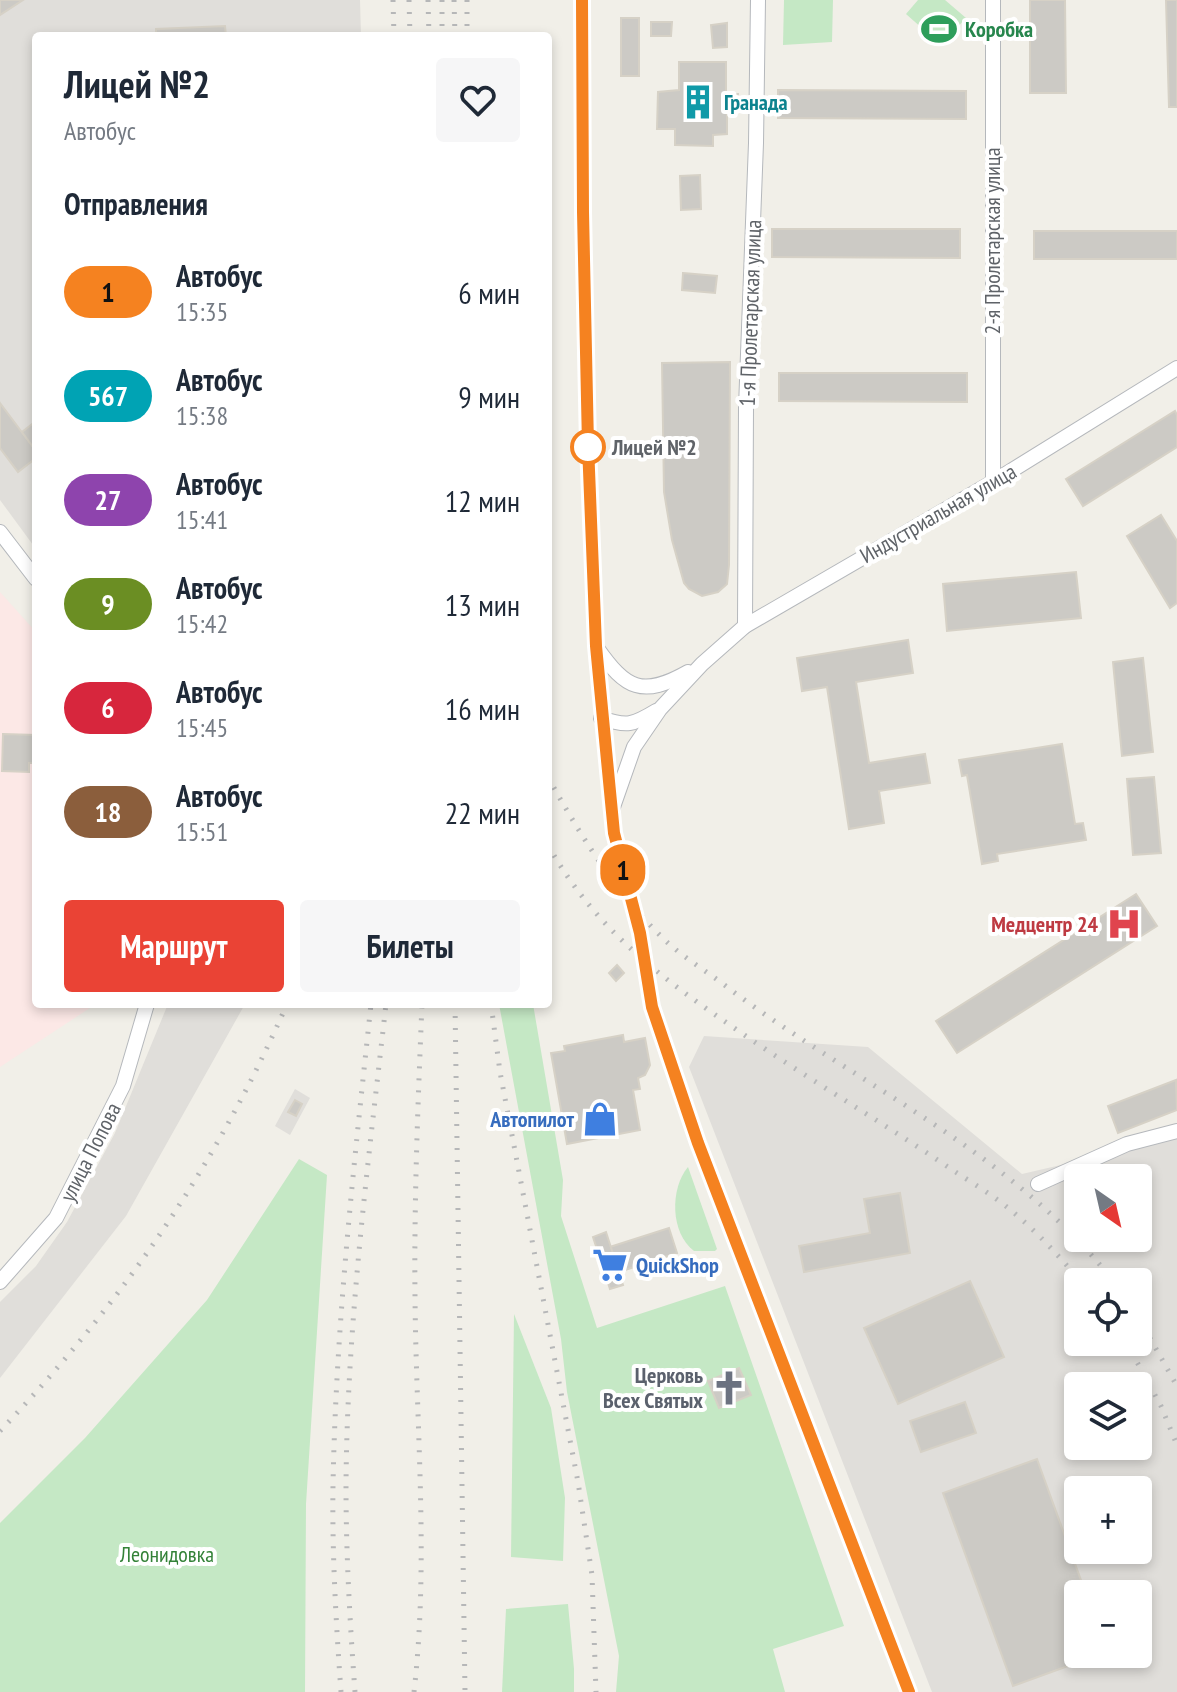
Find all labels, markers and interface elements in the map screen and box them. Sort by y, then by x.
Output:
sports icon: Коробка [920,10,958,48]
place label: Коробка [965,15,1033,43]
button: heart [436,58,520,142]
text: Лицей №2 [64,59,210,108]
building icon: Гранада [679,83,717,121]
place label: Гранада [724,88,788,116]
text: Автобус [64,114,136,147]
street label: 2-я Пролетарская улица [978,148,1006,334]
text: Отправления [64,184,208,223]
street label: 1-я Пролетарская улица [733,219,767,407]
text: Автобус [176,256,263,295]
text: 1 [101,273,115,310]
text: 6 мин [458,273,520,312]
text: 15:35 [176,295,228,328]
text: Автобус [176,360,263,399]
text: 567 [88,377,128,414]
text: 9 мин [458,377,520,416]
text: 15:38 [176,399,228,432]
marker: Лицей №2 [571,430,605,464]
place label: Лицей №2 [611,433,697,461]
street label: Индустриальная улица [855,457,1021,569]
text: Автобус [176,464,263,503]
text: 27 [95,481,121,518]
text: 12 мин [445,481,520,520]
text: 15:41 [176,503,228,536]
text: Автобус [176,568,263,607]
text: 9 [101,585,115,622]
text: 13 мин [445,585,520,624]
text: 15:42 [176,607,228,640]
text: Автобус [176,672,263,711]
text: 6 [101,689,115,726]
text: 16 мин [445,689,520,728]
text: 15:45 [176,711,228,744]
text: Автобус [176,776,263,815]
text: 18 [95,793,121,830]
text: 22 мин [445,793,520,832]
text: 15:51 [176,815,228,848]
line badge: 1 [597,844,649,896]
text: 1 [616,851,630,888]
button: Маршрут [64,900,284,992]
button: Билеты [300,900,520,992]
hospital icon: Медцентр 24 [1105,905,1143,943]
place label: Медцентр 24 [991,910,1098,938]
street label: улица Попова [53,1098,127,1206]
shop icon: Автопилот [581,1100,619,1138]
place label: Автопилот [489,1105,574,1133]
north arrow [1064,1164,1152,1252]
map controls [1064,1164,1152,1668]
supermarket icon: QuickShop [591,1246,629,1284]
place label: QuickShop [636,1251,719,1279]
button: locate [1064,1268,1152,1356]
place label: Церковь Всех Святых [603,1361,703,1414]
church icon: Церковь Всех Святых [710,1369,748,1407]
button: layers [1064,1372,1152,1460]
button: + [1064,1476,1152,1564]
park label: Леонидовка [119,1540,214,1568]
button: − [1064,1580,1152,1668]

